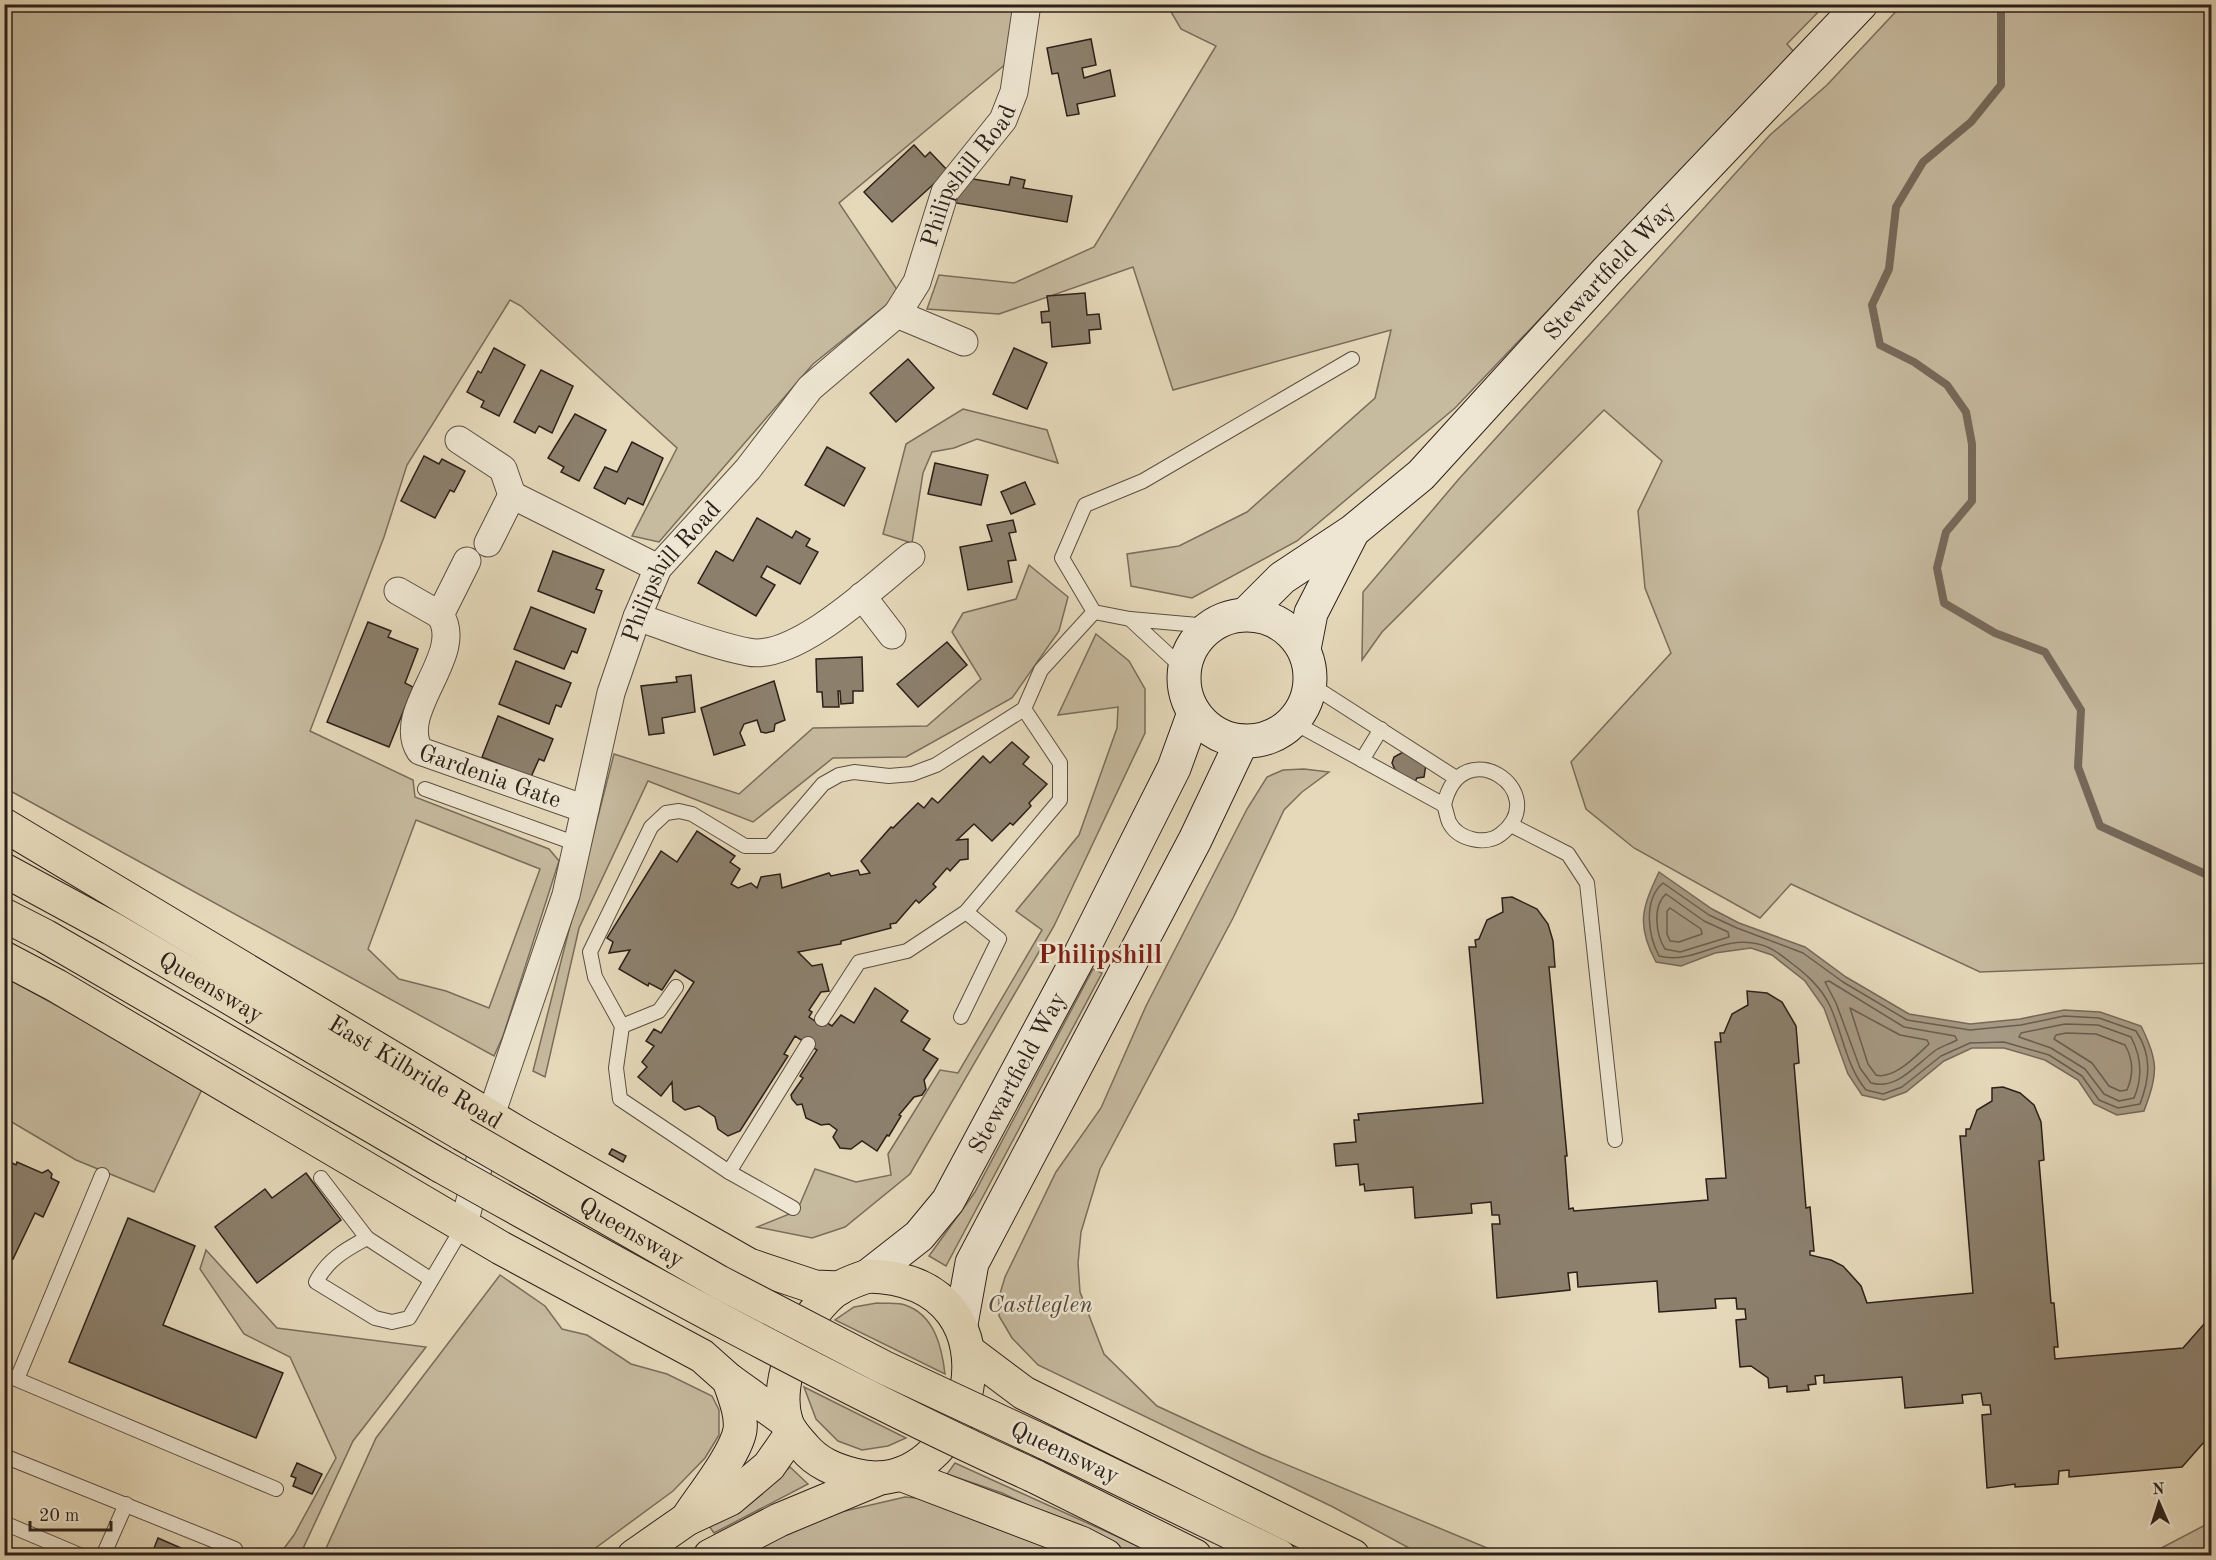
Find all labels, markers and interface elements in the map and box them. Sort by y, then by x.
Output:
street label: Philipshill Road [919,102,1022,250]
street label: Stewartfield Way [1540,197,1680,346]
street label: Philipshill Road [619,498,726,645]
street label: Gardenia Gate [415,742,564,814]
district label: Philipshill [1038,942,1162,969]
street label: Queensway [154,949,267,1029]
street label: Stewartfield Way [966,988,1072,1158]
street label: East Kilbride Road [324,1012,506,1135]
street label: Queensway [574,1194,688,1273]
park label: Castleglen [987,1294,1093,1318]
street label: Queensway [1006,1418,1123,1490]
north arrow [2129,1473,2189,1533]
text: N [2152,1482,2166,1498]
scale bar [30,1494,111,1532]
text: 20 m [39,1507,79,1525]

